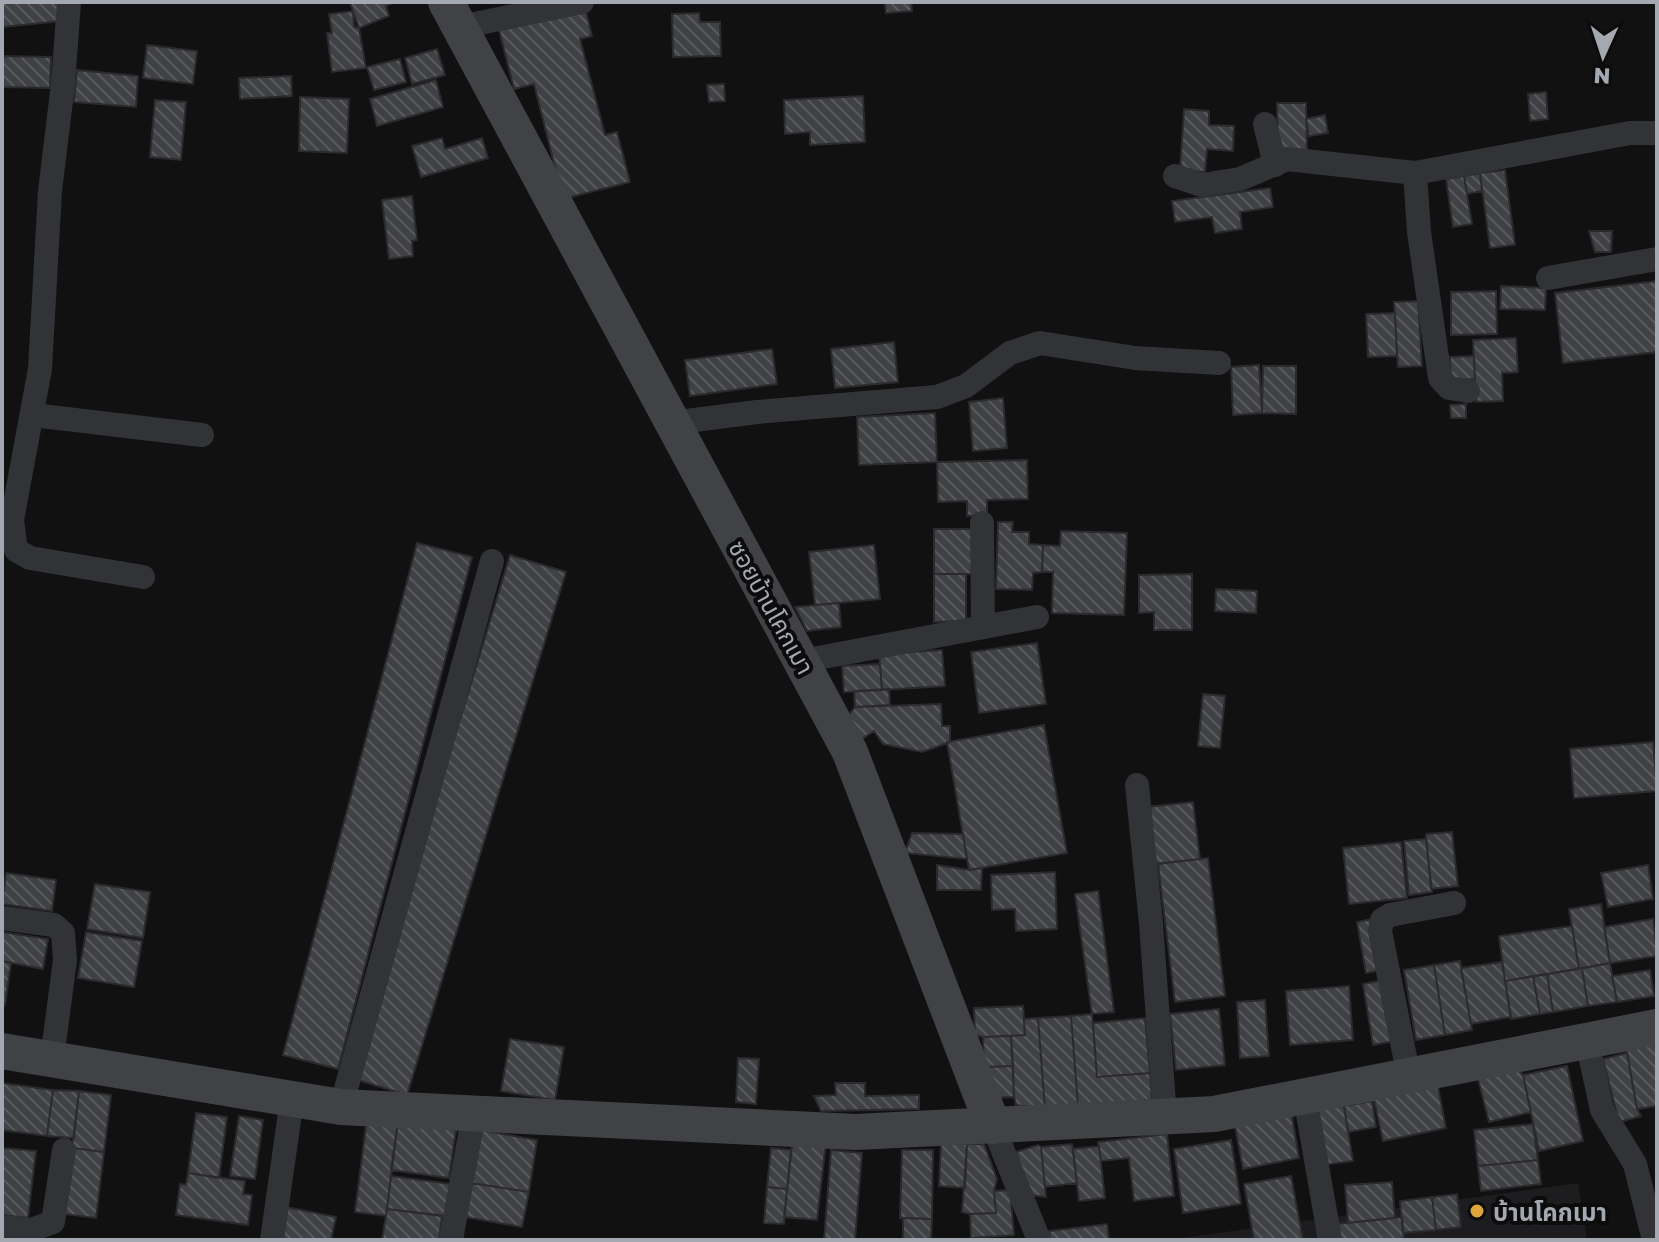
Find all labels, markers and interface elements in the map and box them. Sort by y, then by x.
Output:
north arrow [1563,16,1643,96]
text: N [1593,63,1611,90]
street label: ซอยบ้านโคกเมา [723,535,821,679]
place label: บ้านโคกเมา [1493,1197,1607,1226]
marker: บ้านโคกเมา [1468,1202,1486,1220]

